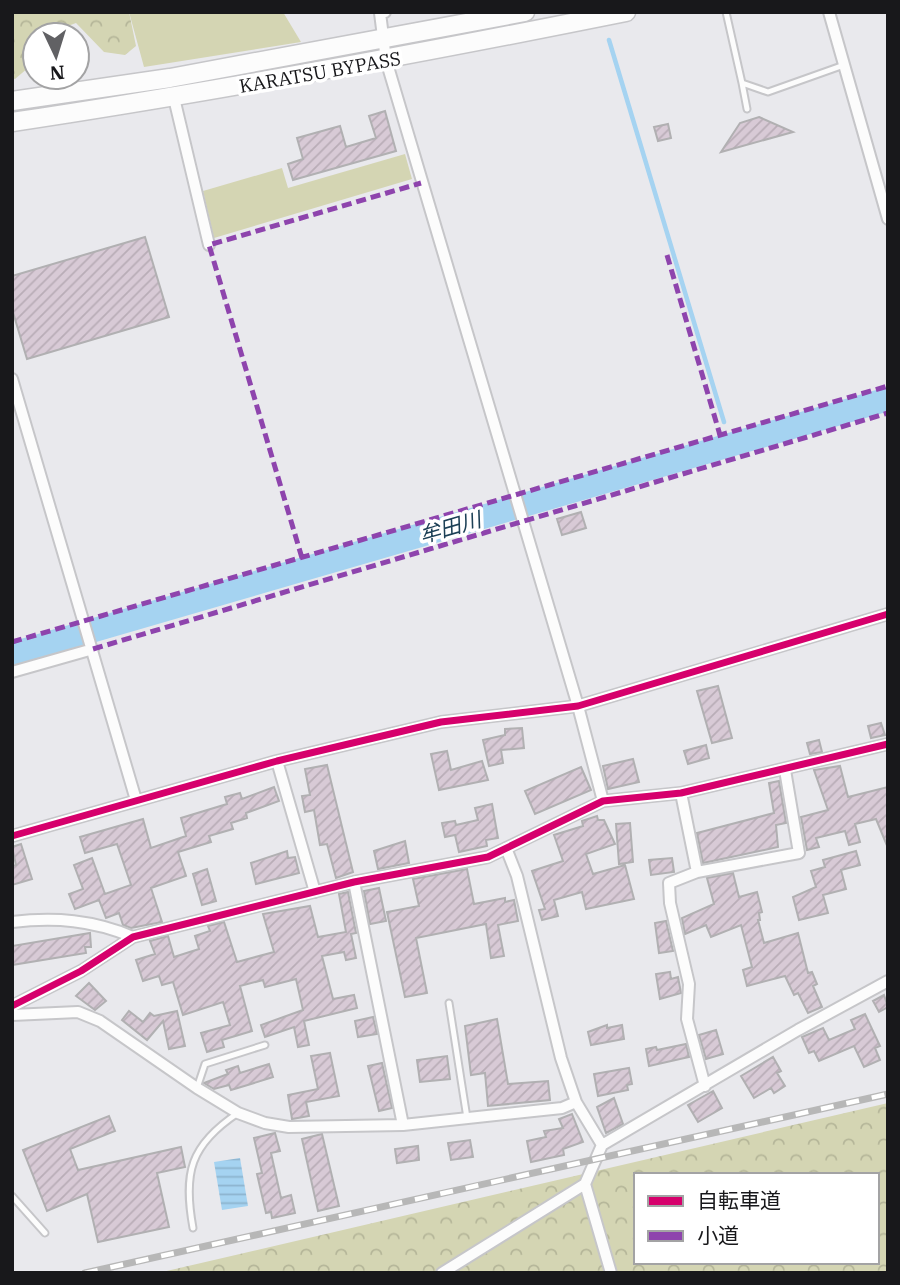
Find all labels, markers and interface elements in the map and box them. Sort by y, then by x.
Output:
north arrow [21,21,91,91]
street label: KARATSU BYPASS [237,46,403,98]
text: N [49,60,66,85]
water label: 牟田川 [416,504,486,549]
legend [634,1173,879,1264]
text: 自転車道 [697,1186,781,1214]
text: 小道 [697,1221,739,1249]

